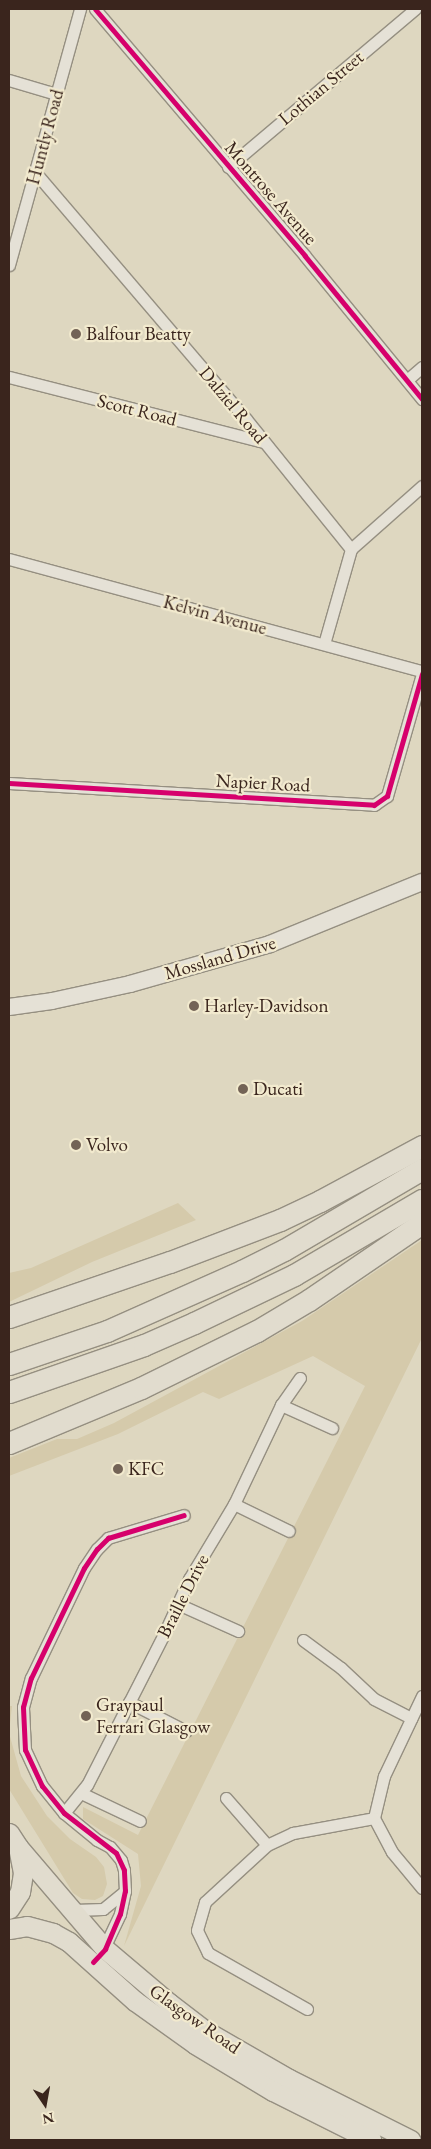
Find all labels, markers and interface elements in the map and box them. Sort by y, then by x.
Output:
street label: Lothian Street [274,46,368,130]
street label: Huntly Road [21,87,69,187]
street label: Montrose Avenue [220,137,322,249]
place label: Balfour Beatty [86,323,191,345]
marker: Balfour Beatty [70,328,82,340]
street label: Dalziel Road [194,362,272,448]
street label: Scott Road [95,389,179,431]
street label: Kelvin Avenue [161,590,269,640]
street label: Napier Road [215,769,311,797]
street label: Mossland Drive [162,931,278,985]
place label: Harley-Davidson [204,995,329,1017]
marker: Harley-Davidson [188,1000,200,1012]
place label: Ducati [253,1078,303,1100]
marker: Ducati [237,1083,249,1095]
place label: Volvo [86,1134,128,1156]
marker: Volvo [70,1139,82,1151]
place label: KFC [128,1458,164,1480]
marker: KFC [112,1463,124,1475]
street label: Braille Drive [152,1550,214,1642]
place label: Graypaul Ferrari Glasgow [96,1694,210,1738]
marker: Graypaul Ferrari Glasgow [80,1710,92,1722]
street label: Glasgow Road [145,1979,245,2059]
north arrow [20,2079,70,2129]
text: N [41,2109,56,2129]

